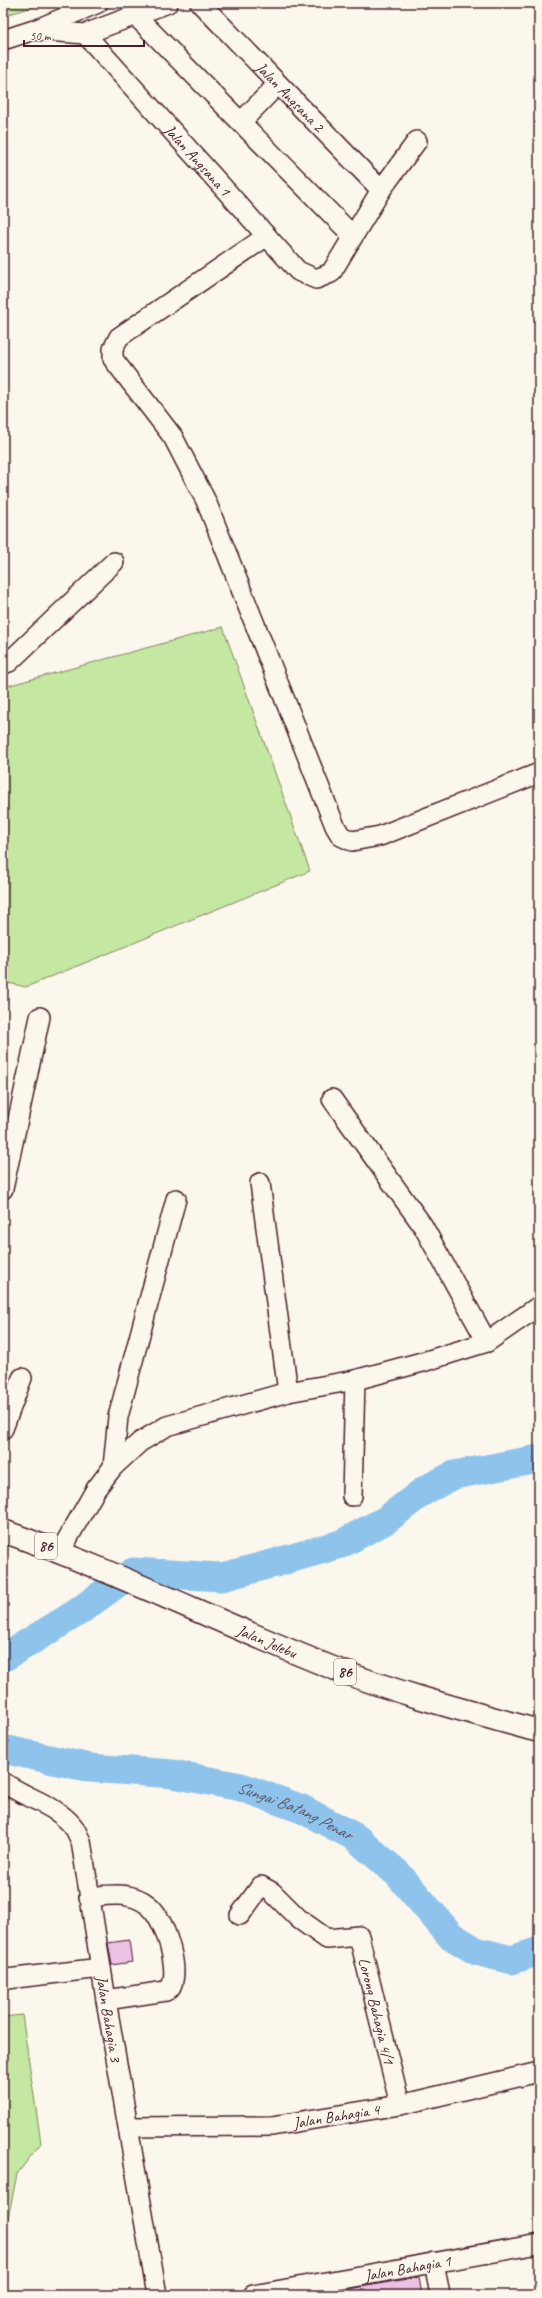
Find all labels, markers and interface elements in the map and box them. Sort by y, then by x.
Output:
scale bar [24,22,144,48]
text: 50 m [30,28,52,44]
street label: Jalan Angsana 2 [250,57,329,138]
street label: Jalan Angsana 1 [159,119,235,201]
road number: 86 [35,1533,57,1559]
street label: Jalan Jelebu [233,1620,300,1664]
road number: 86 [334,1659,356,1685]
water label: Sungai Batang Penar [234,1777,358,1846]
street label: Lorong Bahagia 4/1 [354,1956,399,2067]
street label: Jalan Bahagia 3 [91,1973,126,2065]
street label: Jalan Bahagia 4 [291,2099,383,2134]
street label: Jalan Bahagia 1 [362,2251,453,2286]

